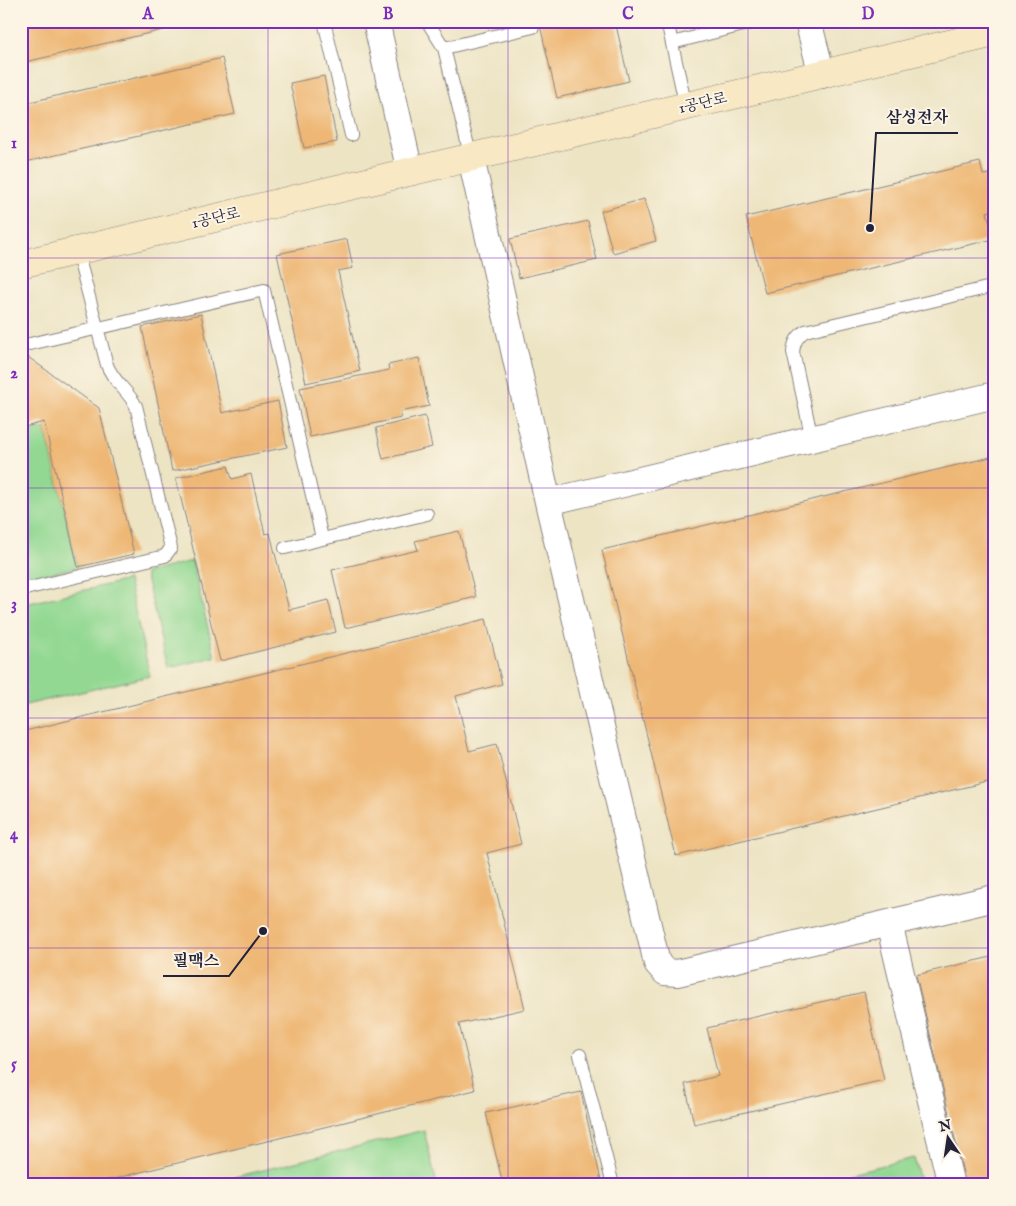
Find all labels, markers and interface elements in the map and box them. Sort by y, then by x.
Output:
text: A [142,5,155,25]
text: B [383,5,394,25]
text: C [622,5,634,25]
text: D [862,5,875,25]
street label: 1공단로 [677,88,730,118]
callout: 삼성전자 [876,102,958,133]
text: 삼성전자 [886,108,948,129]
text: 1 [11,134,17,154]
street label: 1공단로 [190,203,243,233]
text: 2 [10,364,18,384]
text: 3 [11,595,17,615]
text: 4 [10,825,19,845]
callout: 필맥스 [163,945,229,976]
text: 필맥스 [173,951,220,972]
text: 5 [11,1055,17,1075]
north arrow [924,1114,974,1164]
text: N [936,1116,953,1137]

